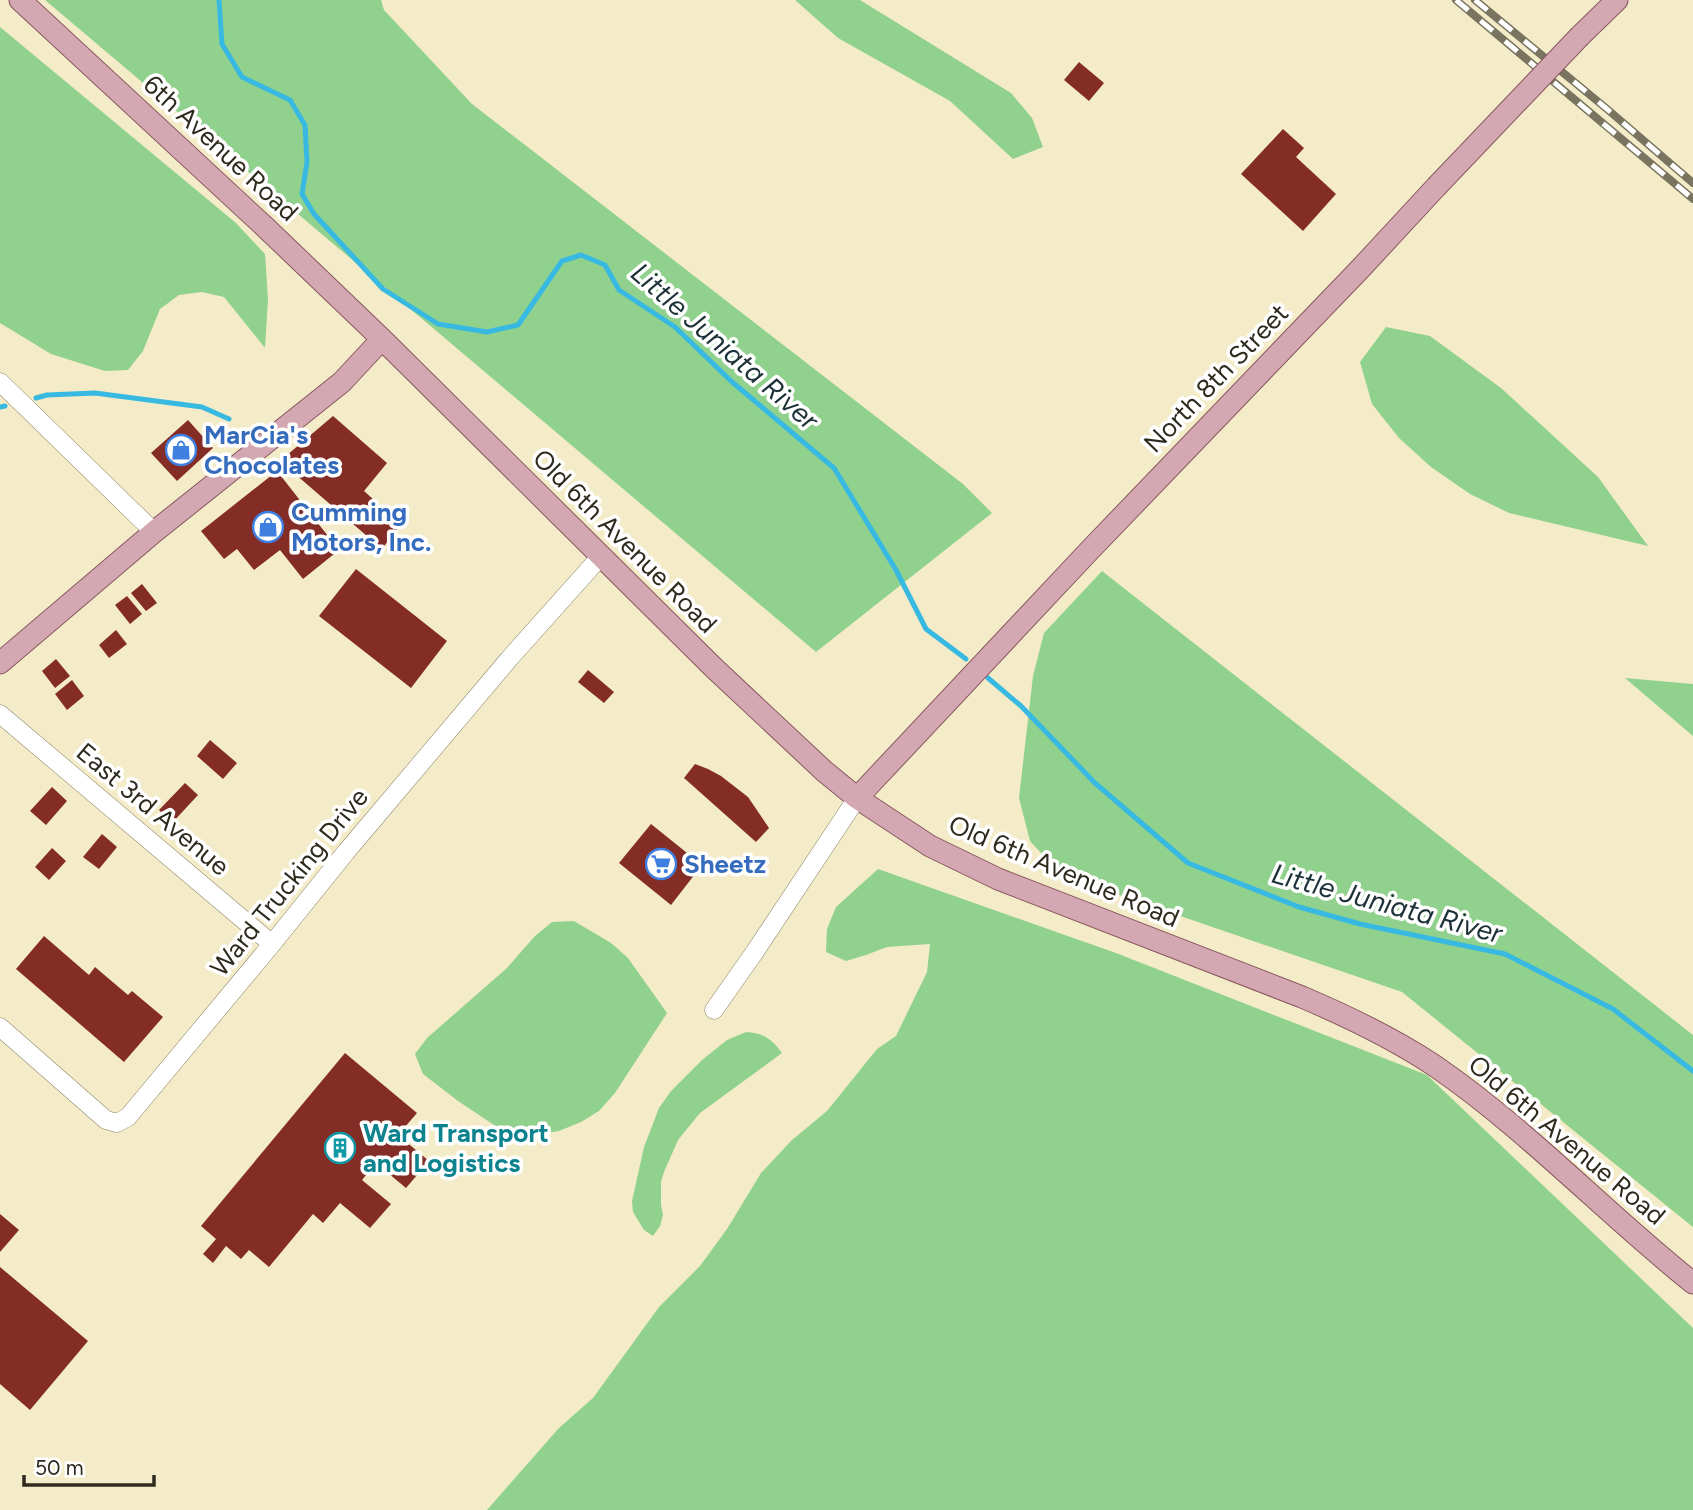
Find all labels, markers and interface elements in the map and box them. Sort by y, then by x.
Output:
street label: 6th Avenue Road [137,68,305,228]
water label: Little Juniata River [624,255,827,438]
street label: North 8th Street [1137,297,1295,459]
place label: MarCia's Chocolates [204,419,339,481]
shop icon: MarCia's Chocolates [164,433,198,467]
street label: Old 6th Avenue Road [526,442,724,640]
place label: Cumming Motors, Inc. [291,496,431,558]
shop icon: Cumming Motors, Inc. [251,510,285,544]
street label: East 3rd Avenue [70,736,236,882]
street label: Ward Trucking Drive [203,781,375,983]
street label: Old 6th Avenue Road [944,808,1184,934]
supermarket icon: Sheetz [644,847,678,881]
place label: Sheetz [684,848,766,880]
water label: Little Juniata River [1268,856,1507,950]
street label: Old 6th Avenue Road [1462,1048,1672,1232]
place label: Ward Transport and Logistics [363,1117,549,1179]
building icon: Ward Transport and Logistics [323,1131,357,1165]
scale bar [24,1444,154,1488]
text: 50 m [35,1455,84,1480]

